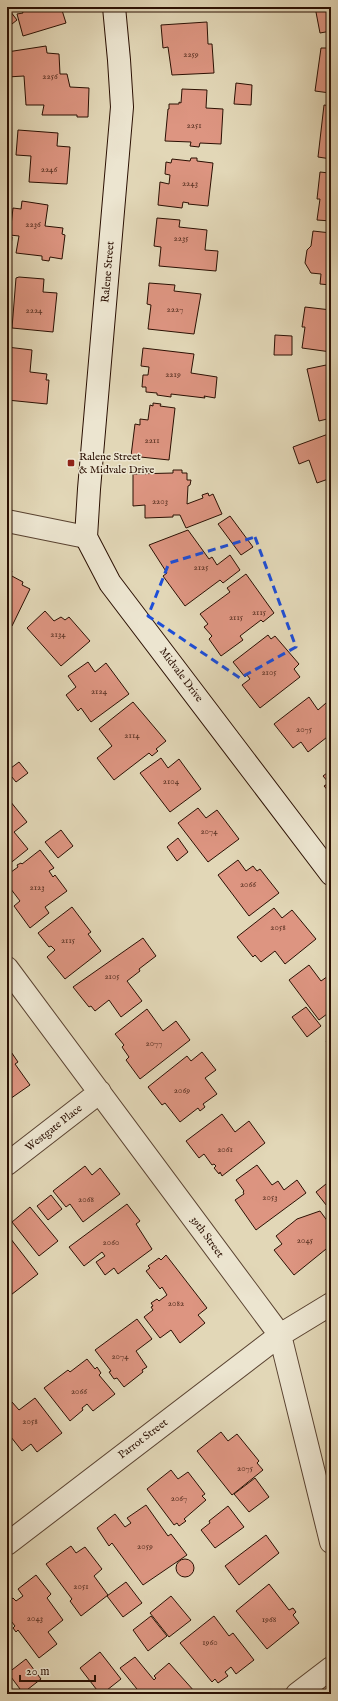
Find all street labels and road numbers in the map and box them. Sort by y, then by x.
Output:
street label: Ralene Street [98,240,118,303]
street label: Midvale Drive [156,645,206,705]
street label: Westgate Place [23,1101,85,1155]
street label: 39th Street [187,1213,227,1261]
street label: Parrot Street [115,1416,171,1462]

